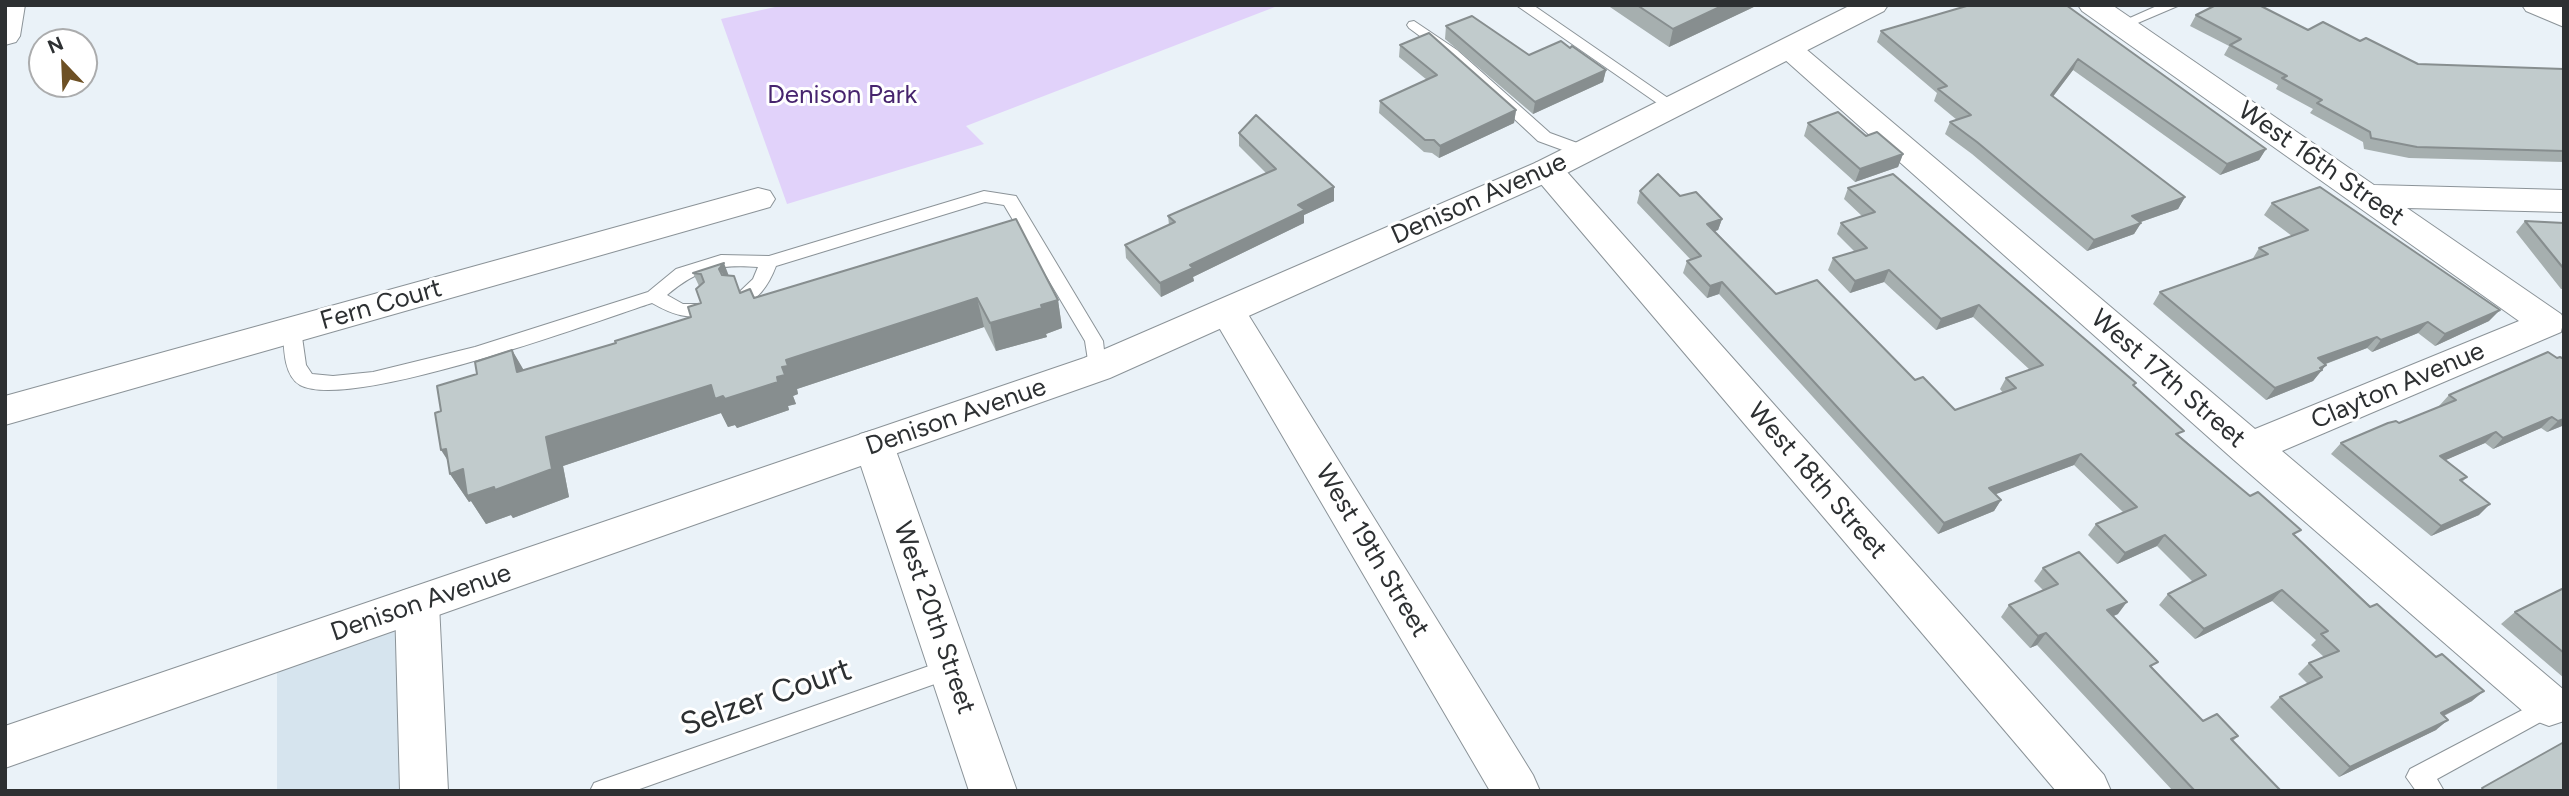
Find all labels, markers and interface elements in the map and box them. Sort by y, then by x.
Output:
north arrow [28,28,98,98]
text: N [44,32,67,59]
park label: Denison Park [767,79,917,111]
street label: West 16th Street [2232,95,2410,233]
street label: Denison Avenue [1386,146,1572,252]
street label: Fern Court [317,273,445,337]
street label: West 17th Street [2084,303,2252,455]
street label: Clayton Avenue [2307,336,2489,436]
street label: Denison Avenue [862,372,1050,462]
street label: West 18th Street [1741,397,1893,565]
street label: West 19th Street [1308,459,1436,643]
street label: West 20th Street [886,518,982,718]
street label: Denison Avenue [327,558,515,648]
street label: Selzer Court [675,651,857,745]

